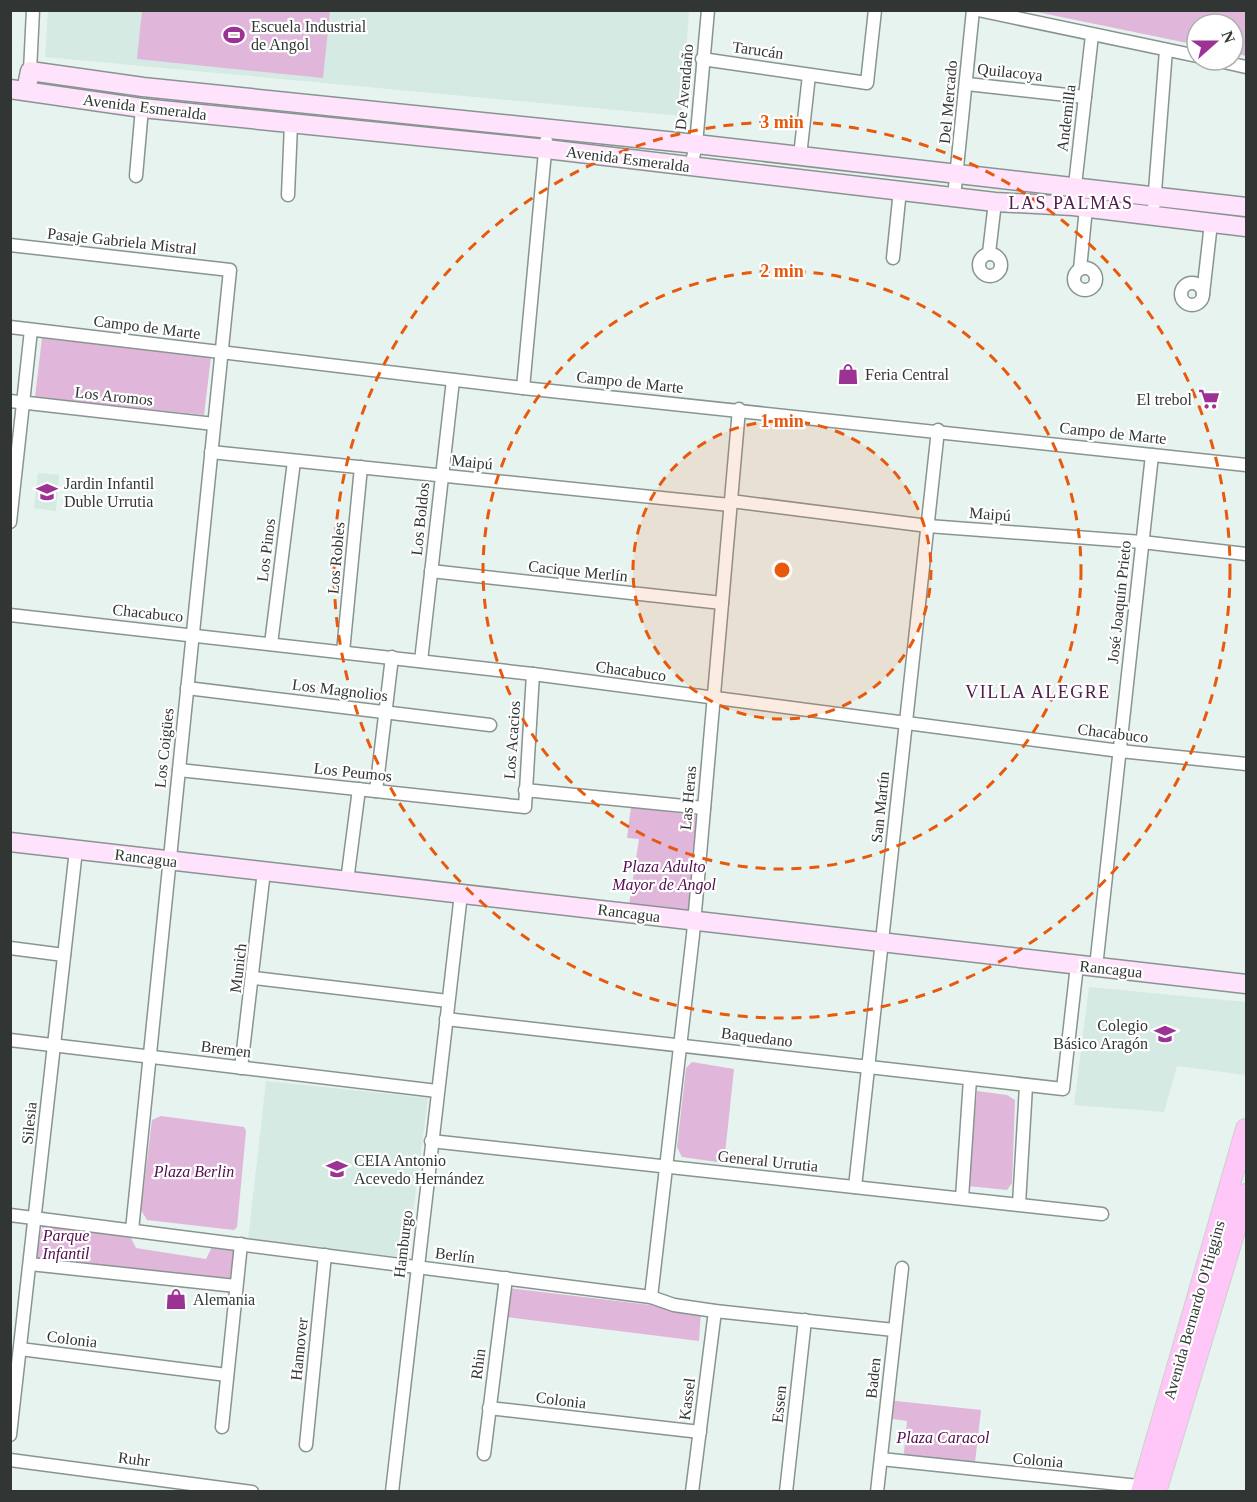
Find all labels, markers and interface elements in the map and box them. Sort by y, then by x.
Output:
north arrow [1185,12,1245,72]
place label: Escuela Industrial de Angol [251,18,367,54]
sports icon: Escuela Industrial de Angol [222,23,246,47]
text: N [1219,28,1239,46]
street label: Tarucán [731,38,785,62]
street label: De Avendaño [672,43,696,131]
street label: Del Mercado [936,59,960,145]
street label: Quilacoya [976,60,1044,85]
street label: Andemilla [1053,83,1079,153]
street label: Avenida Esmeralda [82,91,208,123]
text: 3 min [760,112,804,132]
street label: Avenida Esmeralda [565,143,691,175]
district label: LAS PALMAS [1009,193,1133,213]
street label: Pasaje Gabriela Mistral [46,225,198,258]
text: 2 min [760,261,804,281]
street label: Campo de Marte [92,312,201,343]
shop icon: Feria Central [836,362,860,386]
place label: Feria Central [865,366,950,383]
street label: Campo de Marte [576,368,684,397]
street label: Los Aromos [74,383,154,409]
supermarket icon: El trebol [1197,387,1221,411]
place label: El trebol [1136,391,1193,408]
text: 1 min [760,411,804,431]
street label: Campo de Marte [1059,419,1167,448]
street label: Maipú [450,451,494,474]
place label: Jardin Infantil Duble Urrutia [64,475,155,510]
school or university icon: Jardin Infantil Duble Urrutia [35,480,59,504]
street label: Los Boldos [408,482,432,556]
street label: Maipú [968,504,1011,525]
street label: Los Pinos [254,517,278,583]
street label: Los Robles [324,521,348,595]
street label: José Joaquín Prieto [1104,540,1135,664]
street label: Cacique Merlín [527,557,629,586]
centre of rings [772,560,792,580]
street label: Chacabuco [112,601,184,625]
street label: Chacabuco [595,658,667,684]
street label: Los Magnolios [291,676,389,705]
district label: VILLA ALEGRE [965,682,1111,702]
street label: Los Acacios [501,700,523,780]
street label: Los Coigües [151,707,178,789]
street label: Chacabuco [1077,720,1149,746]
street label: Los Peumos [313,759,393,785]
street label: Las Heras [677,765,699,831]
street label: San Martín [868,771,892,843]
street label: Rancagua [114,846,178,871]
park label: Plaza Adulto Mayor de Angol [611,858,716,894]
street label: Rancagua [597,901,661,926]
street label: Munich [227,942,249,994]
street label: Rancagua [1079,957,1143,982]
place label: Colegio Básico Aragón [1053,1017,1148,1053]
school or university icon: Colegio Básico Aragón [1153,1022,1177,1046]
street label: Baquedano [720,1024,794,1051]
street label: Bremen [200,1037,252,1061]
street label: Silesia [18,1101,40,1145]
street label: General Urrutia [717,1147,819,1175]
place label: CEIA Antonio Acevedo Hernández [354,1152,484,1187]
school or university icon: CEIA Antonio Acevedo Hernández [325,1157,349,1181]
park label: Plaza Berlin [153,1163,234,1180]
street label: Hamburgo [390,1209,417,1279]
street label: Avenida Bernardo O'Higgins [1160,1218,1229,1402]
park label: Parque Infantil [41,1227,90,1263]
street label: Berlín [434,1244,476,1266]
shop icon: Alemania [164,1287,188,1311]
place label: Alemania [193,1291,255,1308]
street label: Hannover [287,1316,311,1381]
street label: Colonia [46,1327,98,1351]
street label: Rhin [468,1348,488,1380]
street label: Baden [862,1357,884,1399]
street label: Kassel [676,1376,698,1421]
street label: Essen [769,1385,789,1423]
street label: Colonia [535,1388,587,1412]
park label: Plaza Caracol [896,1429,990,1446]
street label: Ruhr [117,1449,152,1469]
street label: Colonia [1012,1449,1064,1471]

